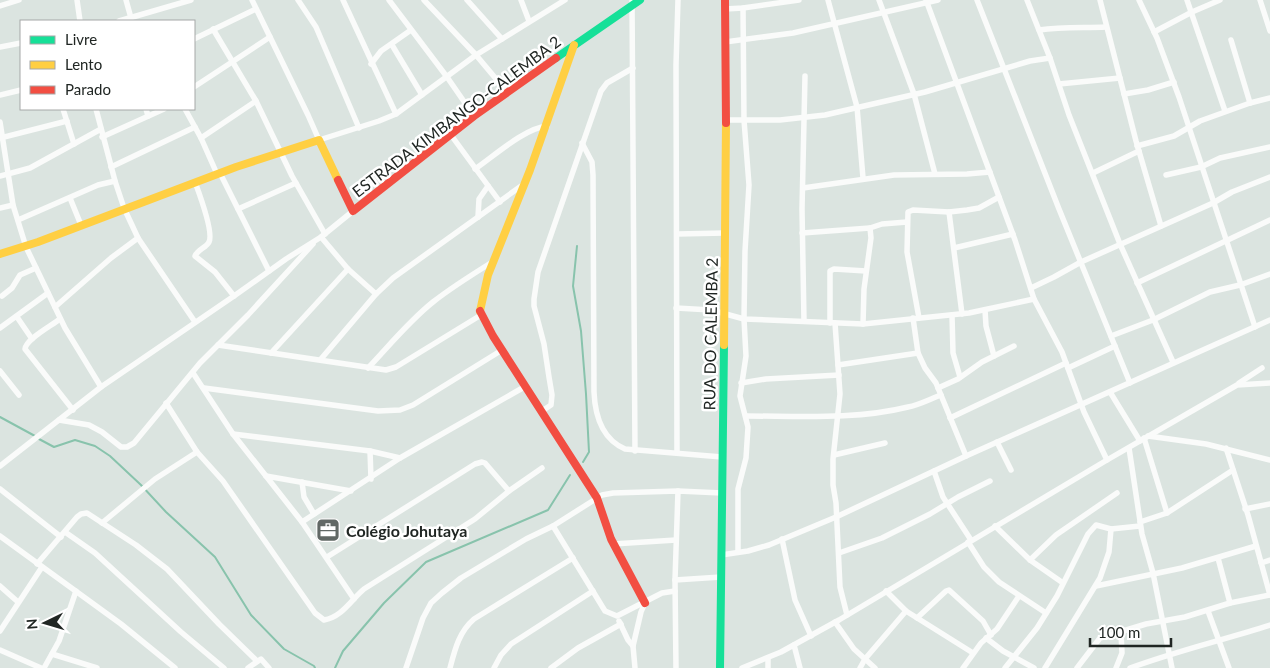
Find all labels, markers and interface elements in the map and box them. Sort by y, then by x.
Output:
legend [20,20,195,110]
text: Livre [65,30,97,48]
street label: ESTRADA KIMBANGO-CALEMBA 2 [348,31,564,201]
text: Lento [65,55,102,73]
text: Parado [65,80,111,98]
street label: RUA DO CALEMBA 2 [699,258,721,410]
office icon: Colégio Johutaya [315,517,341,543]
place label: Colégio Johutaya [346,521,467,540]
north arrow [20,598,70,648]
scale bar [1090,616,1171,648]
text: N [23,618,40,630]
text: 100 m [1098,623,1140,641]

